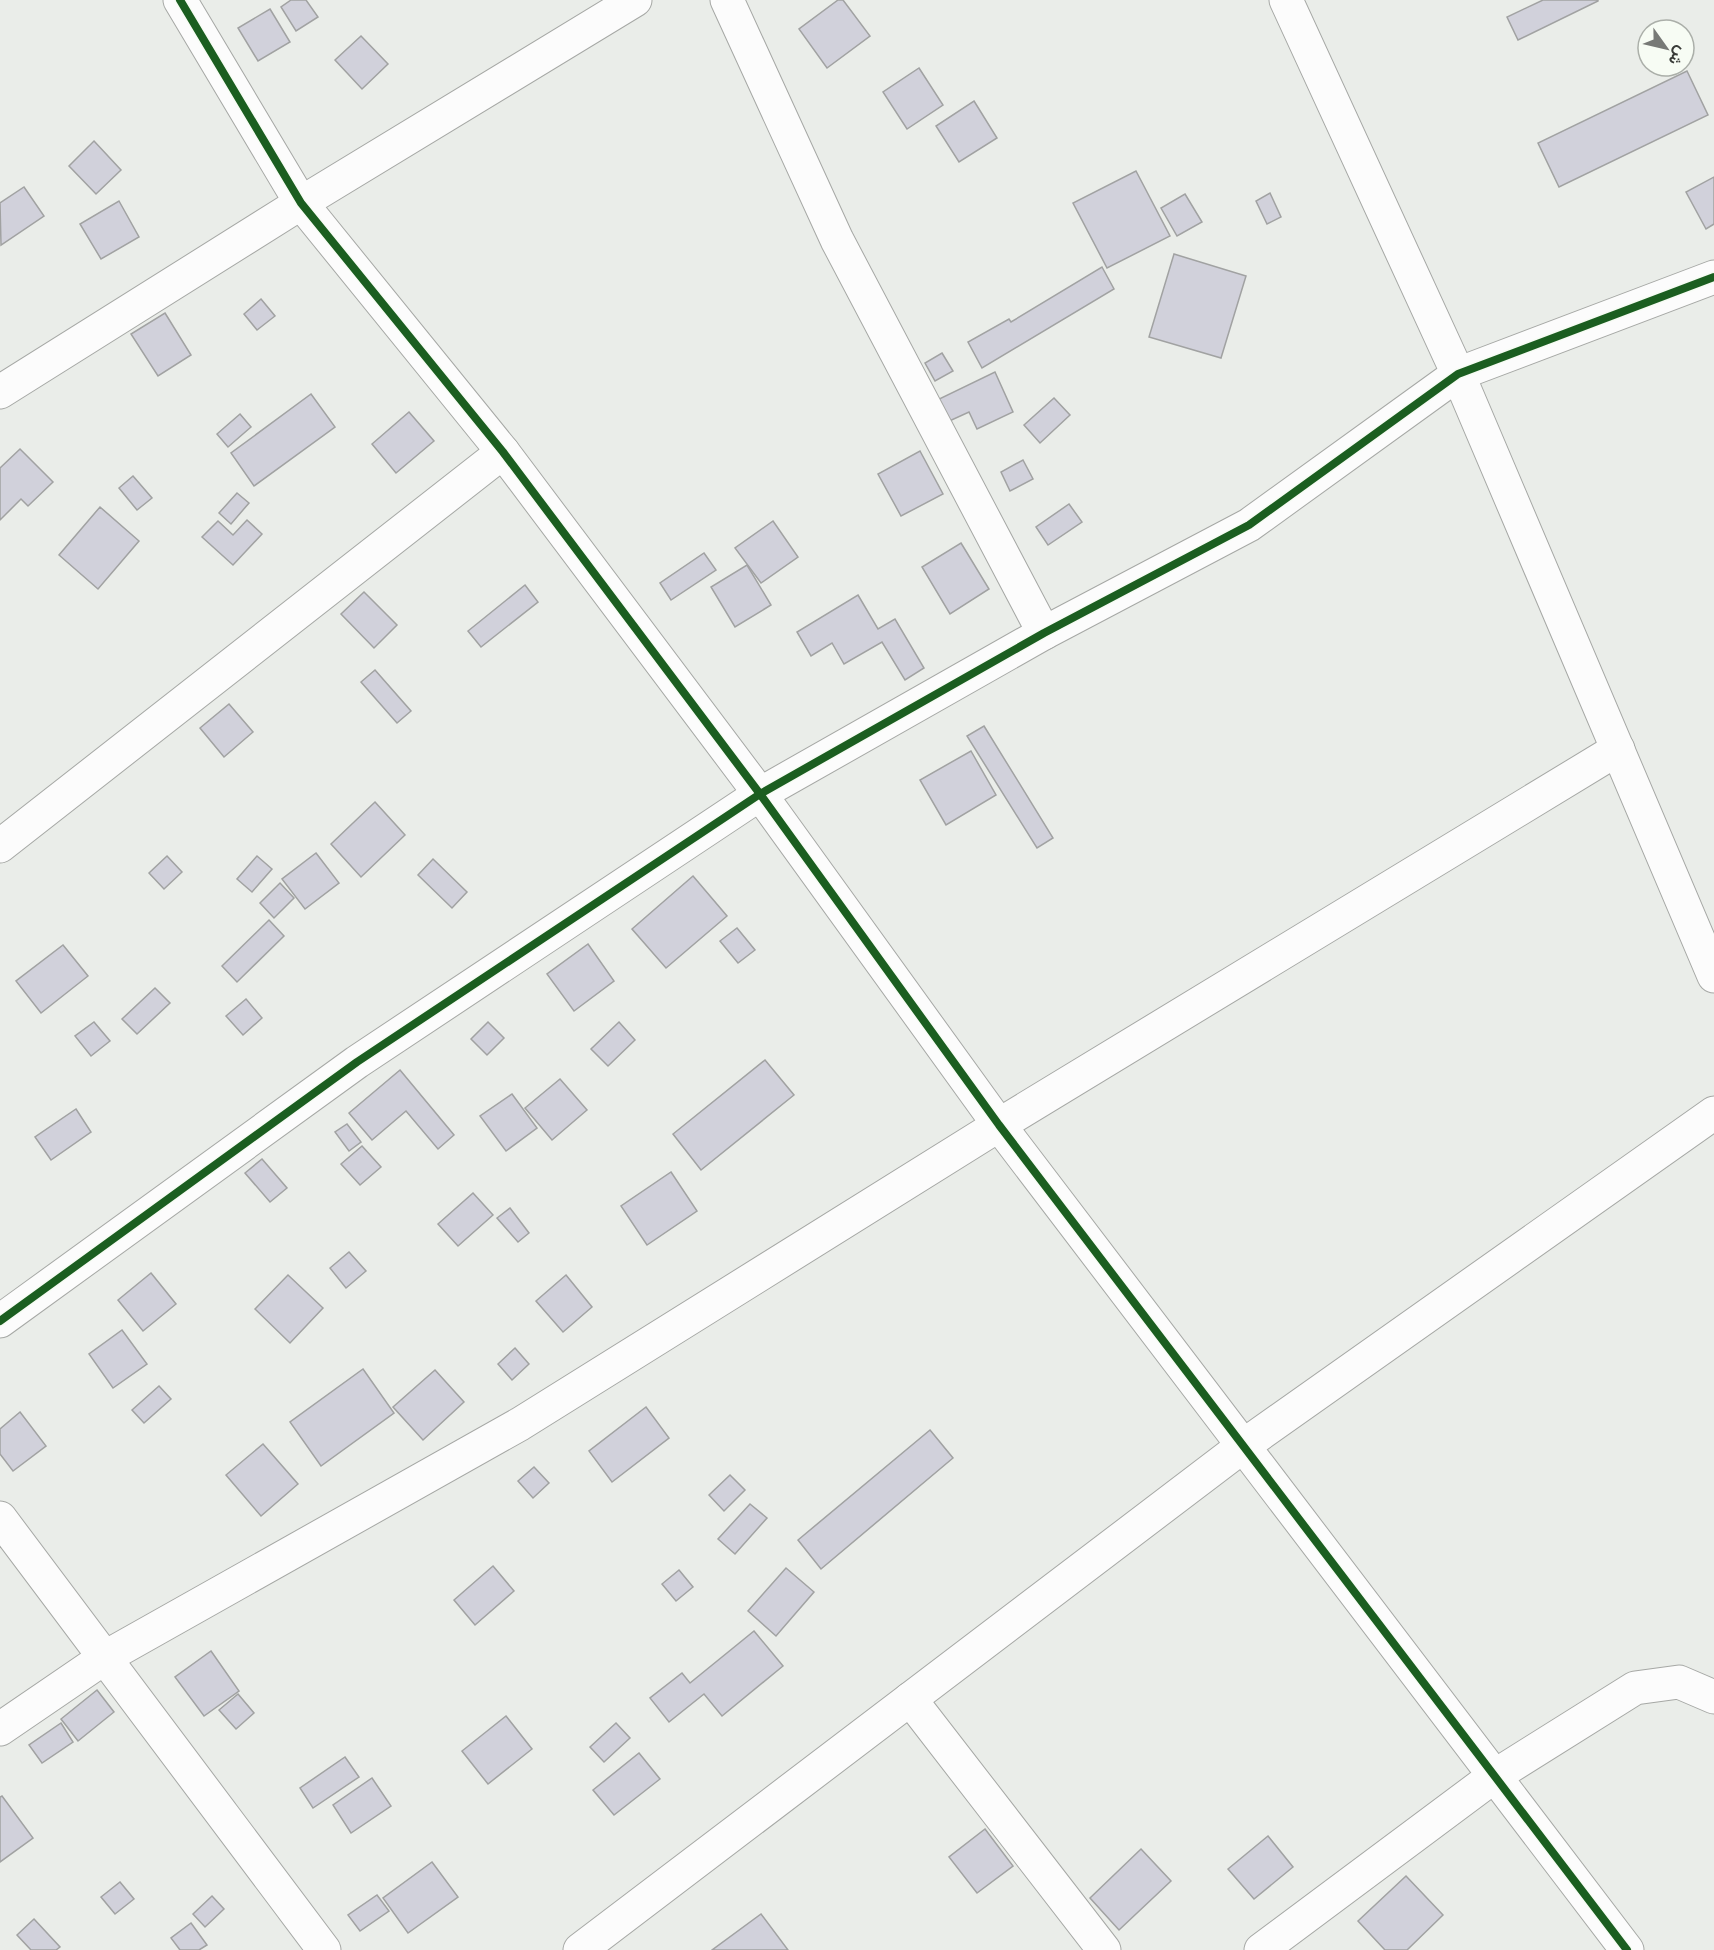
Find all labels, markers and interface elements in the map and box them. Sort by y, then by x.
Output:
north arrow [1636,18,1696,78]
text: ش [1664,42,1693,71]

